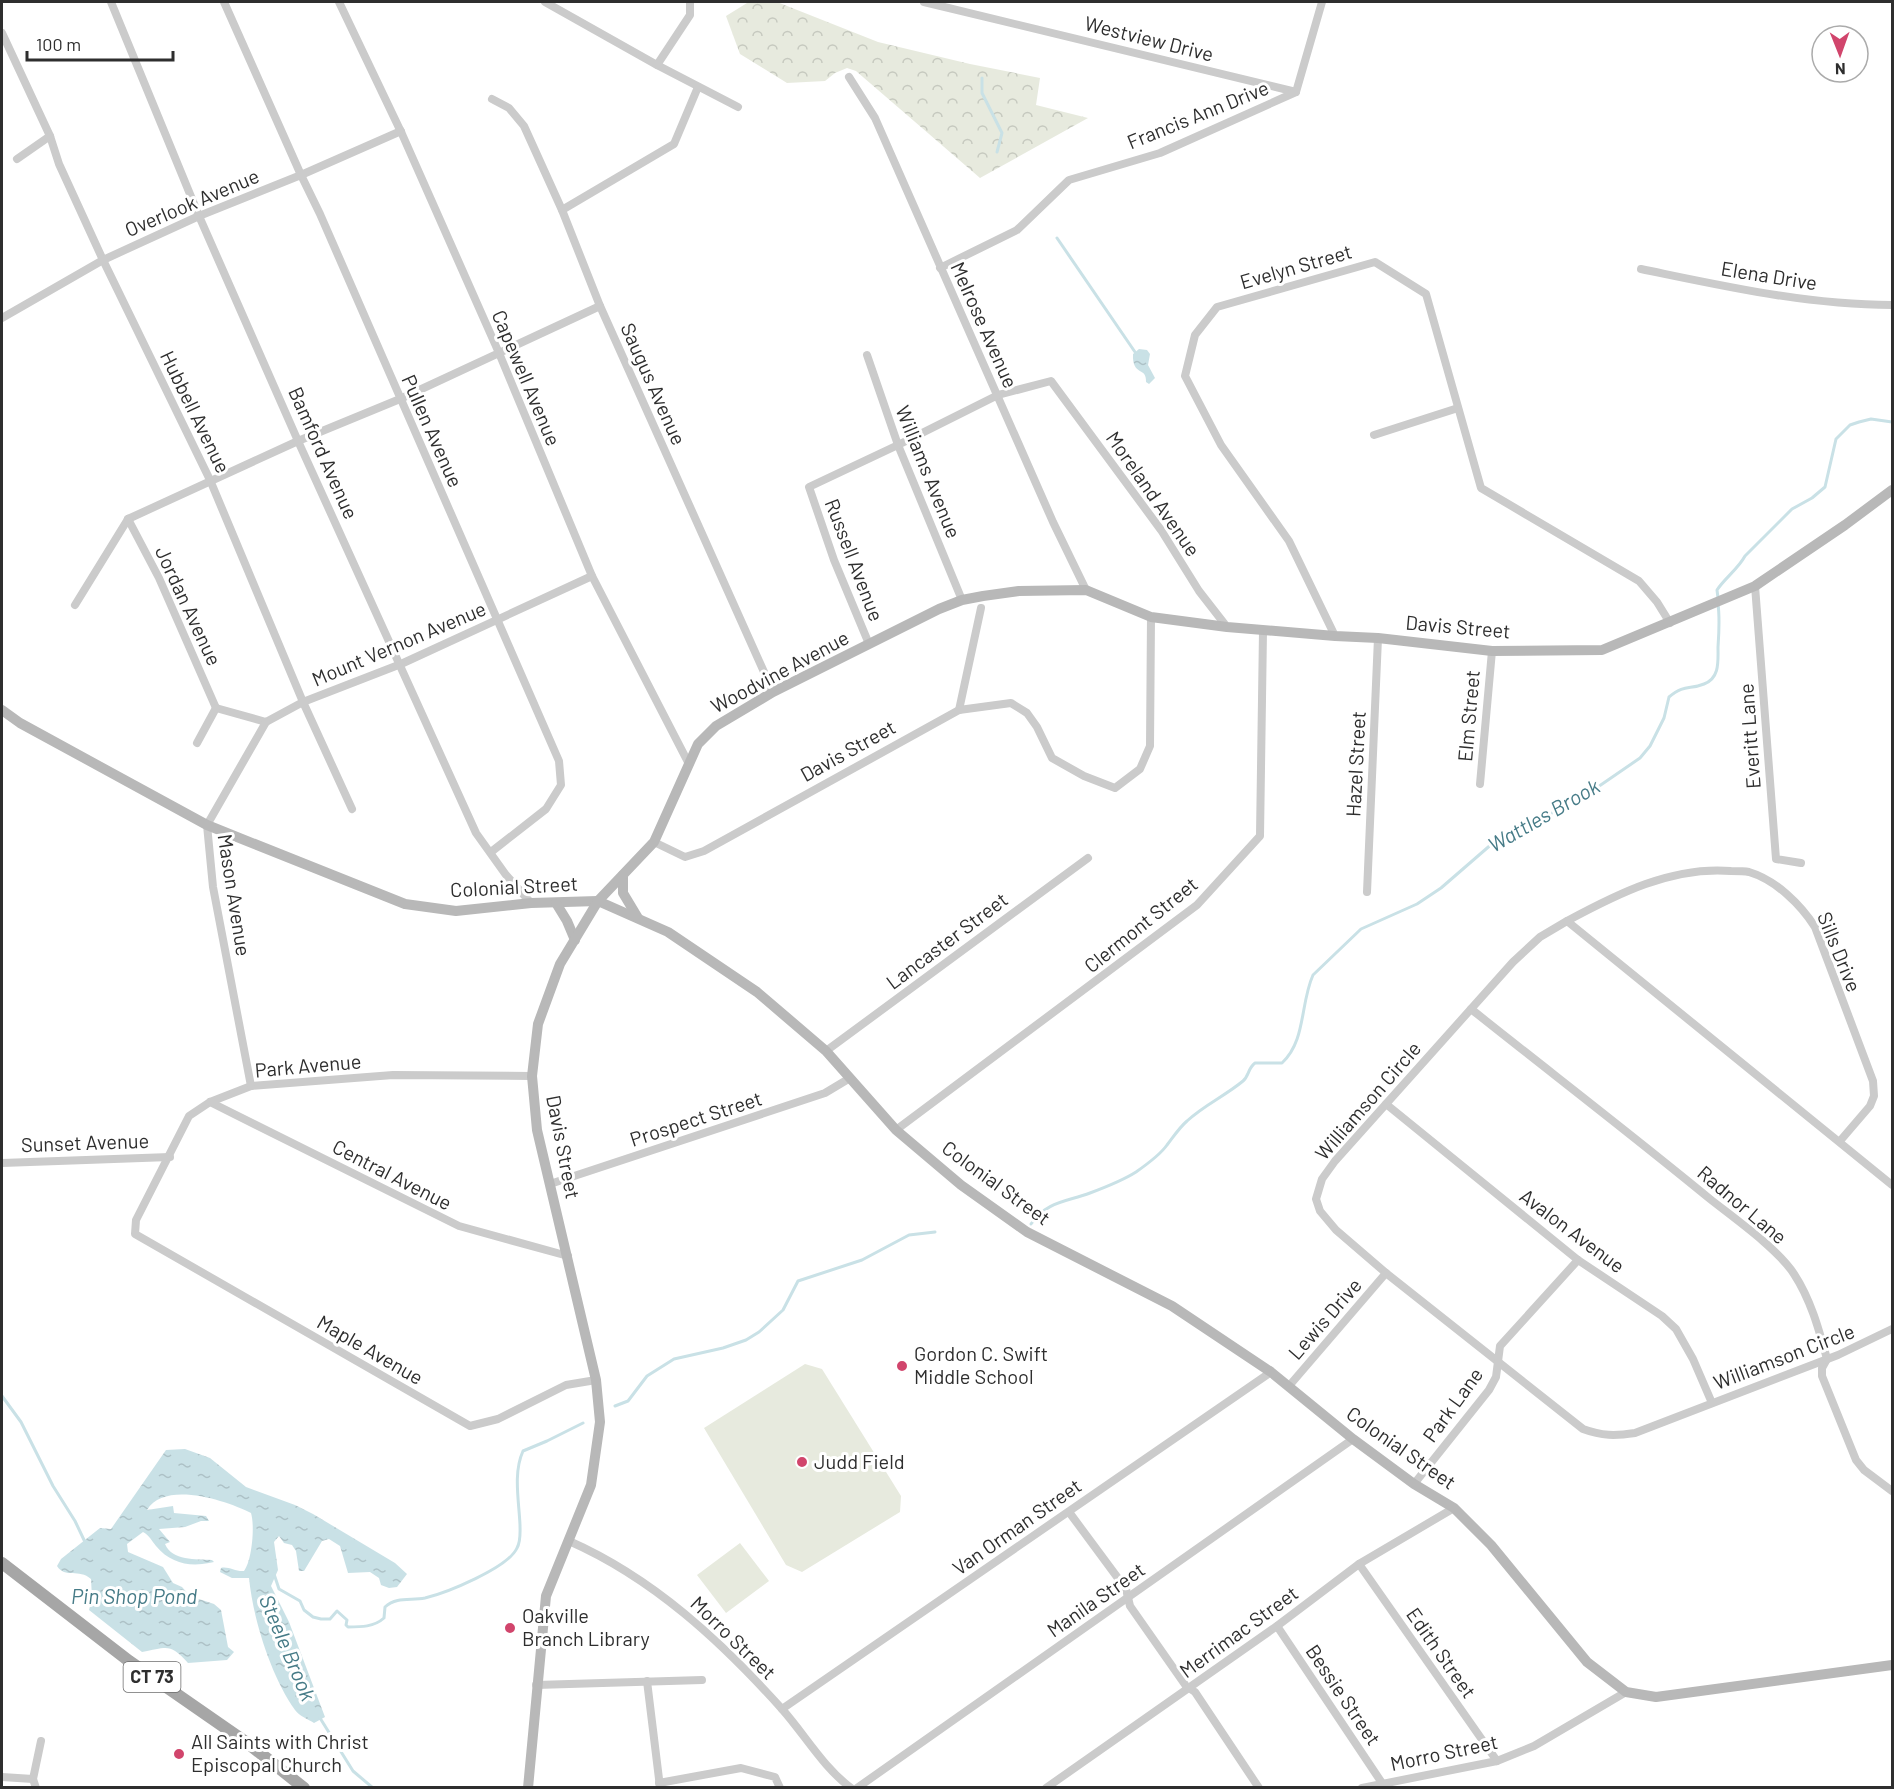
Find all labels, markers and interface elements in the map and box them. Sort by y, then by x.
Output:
street label: Westview Drive [1082,10,1216,66]
scale bar [27,24,172,62]
north arrow [1810,24,1870,84]
text: 100 m [36,33,81,55]
text: N [1835,60,1846,79]
street label: Francis Ann Drive [1123,75,1272,153]
street label: Overlook Avenue [121,163,262,241]
street label: Evelyn Street [1237,239,1354,293]
street label: Elena Drive [1719,256,1819,294]
street label: Melrose Avenue [946,258,1023,391]
street label: Capewell Avenue [488,306,566,449]
street label: Saugus Avenue [616,319,692,448]
street label: Hubbell Avenue [156,347,236,477]
street label: Pullen Avenue [397,371,468,491]
street label: Bamford Avenue [284,383,364,522]
street label: Williams Avenue [891,402,966,541]
street label: Moreland Avenue [1102,426,1206,561]
street label: Russell Avenue [821,495,889,624]
street label: Jordan Avenue [151,542,227,669]
street label: Mount Vernon Avenue [308,596,489,691]
street label: Davis Street [1405,609,1512,643]
street label: Woodvine Avenue [706,625,853,718]
street label: Elm Street [1452,669,1484,763]
street label: Everitt Lane [1733,682,1765,790]
street label: Hazel Street [1340,710,1370,818]
street label: Davis Street [796,714,899,786]
water label: Wattles Brook [1483,772,1604,857]
street label: Mason Avenue [213,832,256,958]
street label: Colonial Street [449,871,578,901]
street label: Clermont Street [1079,871,1202,977]
street label: Lancaster Street [881,887,1012,994]
street label: Sills Drive [1813,908,1867,995]
street label: Williamson Circle [1309,1036,1425,1164]
street label: Park Avenue [254,1048,362,1082]
street label: Prospect Street [627,1085,765,1151]
street label: Davis Street [542,1093,586,1201]
street label: Sunset Avenue [20,1128,149,1156]
street label: Central Avenue [329,1134,456,1214]
street label: Colonial Street [938,1135,1055,1229]
street label: Radnor Lane [1693,1160,1792,1248]
street label: Avalon Avenue [1515,1183,1630,1277]
street label: Lewis Drive [1283,1273,1366,1364]
street label: Maple Avenue [313,1309,428,1389]
street label: Williamson Circle [1710,1318,1858,1394]
place label: Gordon C. Swift Middle School [914,1341,1048,1388]
marker: Gordon C. Swift Middle School [895,1359,909,1373]
street label: Park Lane [1417,1362,1487,1446]
street label: Colonial Street [1342,1401,1461,1494]
place label: Judd Field [814,1449,905,1473]
marker: Judd Field [795,1455,809,1469]
street label: Van Orman Street [947,1473,1085,1580]
street label: Manila Street [1042,1557,1149,1642]
street label: Merrimac Street [1175,1580,1302,1682]
water label: Pin Shop Pond [71,1583,197,1608]
water label: Steele Brook [255,1591,322,1705]
street label: Morro Street [686,1591,781,1684]
place label: Oakville Branch Library [522,1603,650,1650]
street label: Edith Street [1402,1603,1482,1702]
marker: Oakville Branch Library [503,1621,517,1635]
street label: Bessie Street [1301,1640,1386,1749]
road number: CT 73 [124,1662,180,1692]
place label: All Saints with Christ Episcopal Church [191,1729,369,1776]
street label: Morro Street [1388,1729,1500,1775]
marker: All Saints with Christ Episcopal Church [172,1747,186,1761]

